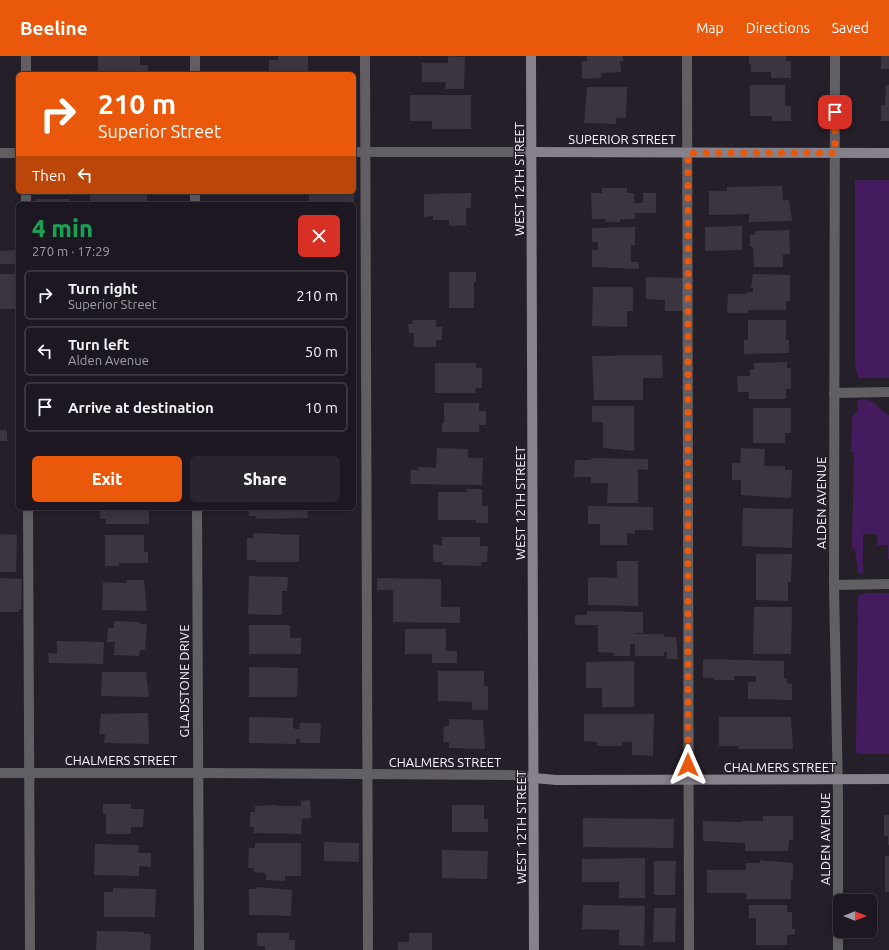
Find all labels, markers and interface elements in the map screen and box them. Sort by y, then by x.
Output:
text: Beeline [20,17,88,39]
text: Map [696,20,724,36]
text: Directions [746,20,810,36]
text: Saved [832,20,869,36]
icon: right [32,88,84,140]
text: 210 m [98,88,176,119]
pin [818,95,852,129]
icon: arrive [824,101,846,123]
text: Superior Street [98,121,221,141]
street label: WEST 12TH STREET [512,122,526,236]
street label: SUPERIOR STREET [568,132,676,146]
icon: left [74,164,96,186]
text: Then [32,167,66,184]
text: 4 min [32,215,93,242]
button: close [298,215,340,257]
text: 270 m · 17:29 [32,244,110,258]
text: Turn right [68,280,138,297]
icon: right [34,284,56,306]
text: 210 m [296,287,338,304]
text: Superior Street [68,297,157,311]
text: Turn left [68,336,129,353]
icon: left [34,340,56,362]
text: 50 m [305,343,338,360]
text: Alden Avenue [68,353,149,367]
icon: arrive [34,396,56,418]
text: Arrive at destination [68,399,214,416]
text: 10 m [305,399,338,416]
street label: WEST 12TH STREET [513,446,527,560]
button: Exit [32,456,182,502]
button: Share [190,456,340,502]
street label: ALDEN AVENUE [814,457,828,549]
street label: GLADSTONE DRIVE [177,625,191,737]
position arrow [667,744,709,786]
street label: CHALMERS STREET [65,753,177,767]
street label: CHALMERS STREET [389,755,501,769]
street label: CHALMERS STREET [724,760,836,774]
street label: WEST 12TH STREET [514,770,528,884]
street label: ALDEN AVENUE [818,793,832,885]
north arrow [833,894,877,938]
map controls [833,894,877,938]

